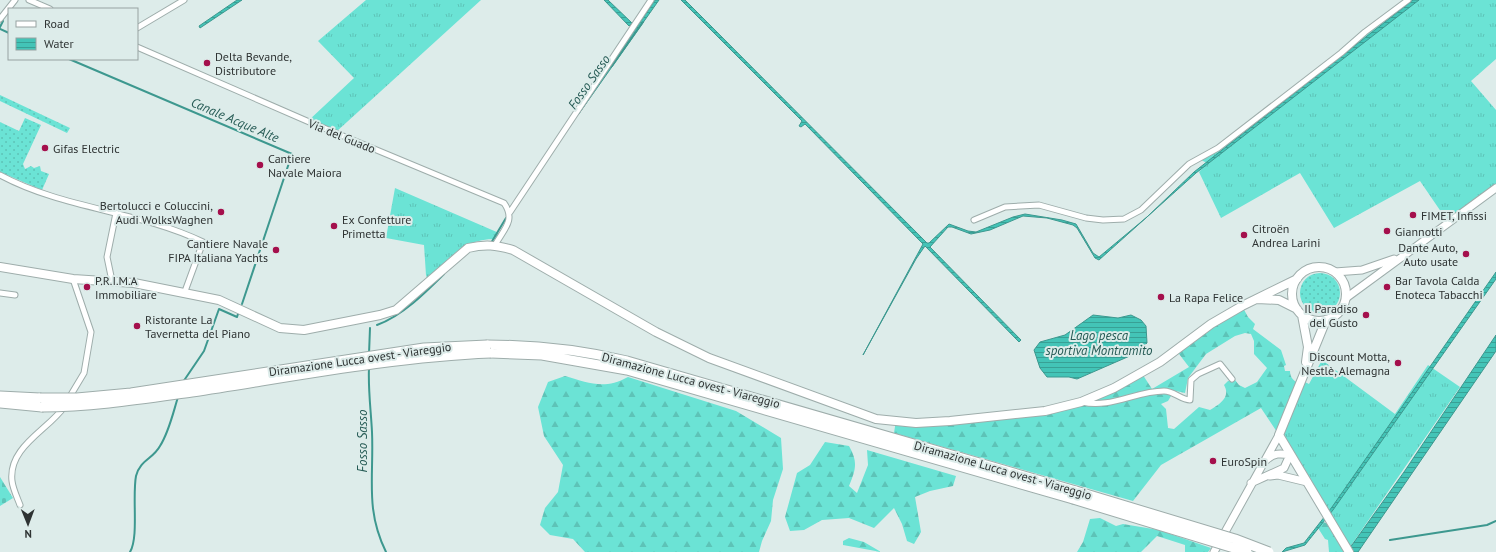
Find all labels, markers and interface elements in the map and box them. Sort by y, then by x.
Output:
legend [8,8,138,60]
text: Road [44,16,69,31]
text: Water [44,36,74,51]
place label: Delta Bevande, Distributore [215,49,292,78]
water label: Fosso Sasso [564,51,614,113]
marker: Delta Bevande, Distributore [202,58,212,68]
water label: Canale Acque Alte [188,94,282,146]
street label: Via del Guado [305,115,378,156]
place label: Gifas Electric [53,141,120,156]
marker: Gifas Electric [40,143,50,153]
place label: Cantiere Navale Maiora [268,151,342,180]
marker: Cantiere Navale Maiora [255,160,265,170]
place label: Bertolucci e Coluccini, Audi WolksWaghen [100,198,213,227]
marker: Bertolucci e Coluccini, Audi WolksWaghen [216,207,226,217]
place label: FIMET, Infissi [1421,208,1487,223]
marker: FIMET, Infissi [1408,210,1418,220]
place label: Ex Confetture Primetta [342,212,411,241]
marker: Ex Confetture Primetta [329,221,339,231]
place label: Citroën Andrea Larini [1252,221,1320,250]
place label: Giannotti [1395,224,1442,239]
marker: Giannotti [1382,226,1392,236]
marker: Citroën Andrea Larini [1239,230,1249,240]
place label: Cantiere Navale FIPA Italiana Yachts [168,236,268,265]
place label: Dante Auto, Auto usate [1398,240,1458,269]
marker: Cantiere Navale FIPA Italiana Yachts [271,245,281,255]
marker: Dante Auto, Auto usate [1461,249,1471,259]
place label: P.R.I.M.A Immobiliare [95,273,157,302]
place label: Bar Tavola Calda Enoteca Tabacchi [1395,273,1483,302]
marker: P.R.I.M.A Immobiliare [82,282,92,292]
marker: Bar Tavola Calda Enoteca Tabacchi [1382,282,1392,292]
place label: La Rapa Felice [1169,290,1243,305]
marker: La Rapa Felice [1156,292,1166,302]
place label: Il Paradiso del Gusto [1304,301,1358,330]
marker: Il Paradiso del Gusto [1361,310,1371,320]
place label: Ristorante La Tavernetta del Piano [145,312,250,341]
marker: Ristorante La Tavernetta del Piano [132,321,142,331]
water label: Lago pesca sportiva Montramito [1046,327,1153,359]
street label: Diramazione Lucca ovest - Viareggio [268,339,452,379]
street label: Diramazione Lucca ovest - Viareggio [600,349,782,411]
place label: Discount Motta, Nestlè, Alemagna [1301,349,1390,378]
marker: Discount Motta, Nestlè, Alemagna [1393,358,1403,368]
water label: Fosso Sasso [354,409,371,472]
street label: Diramazione Lucca ovest - Viareggio [913,437,1093,503]
place label: EuroSpin [1221,454,1267,469]
marker: EuroSpin [1208,456,1218,466]
north arrow [8,504,48,544]
text: N [24,527,32,541]

